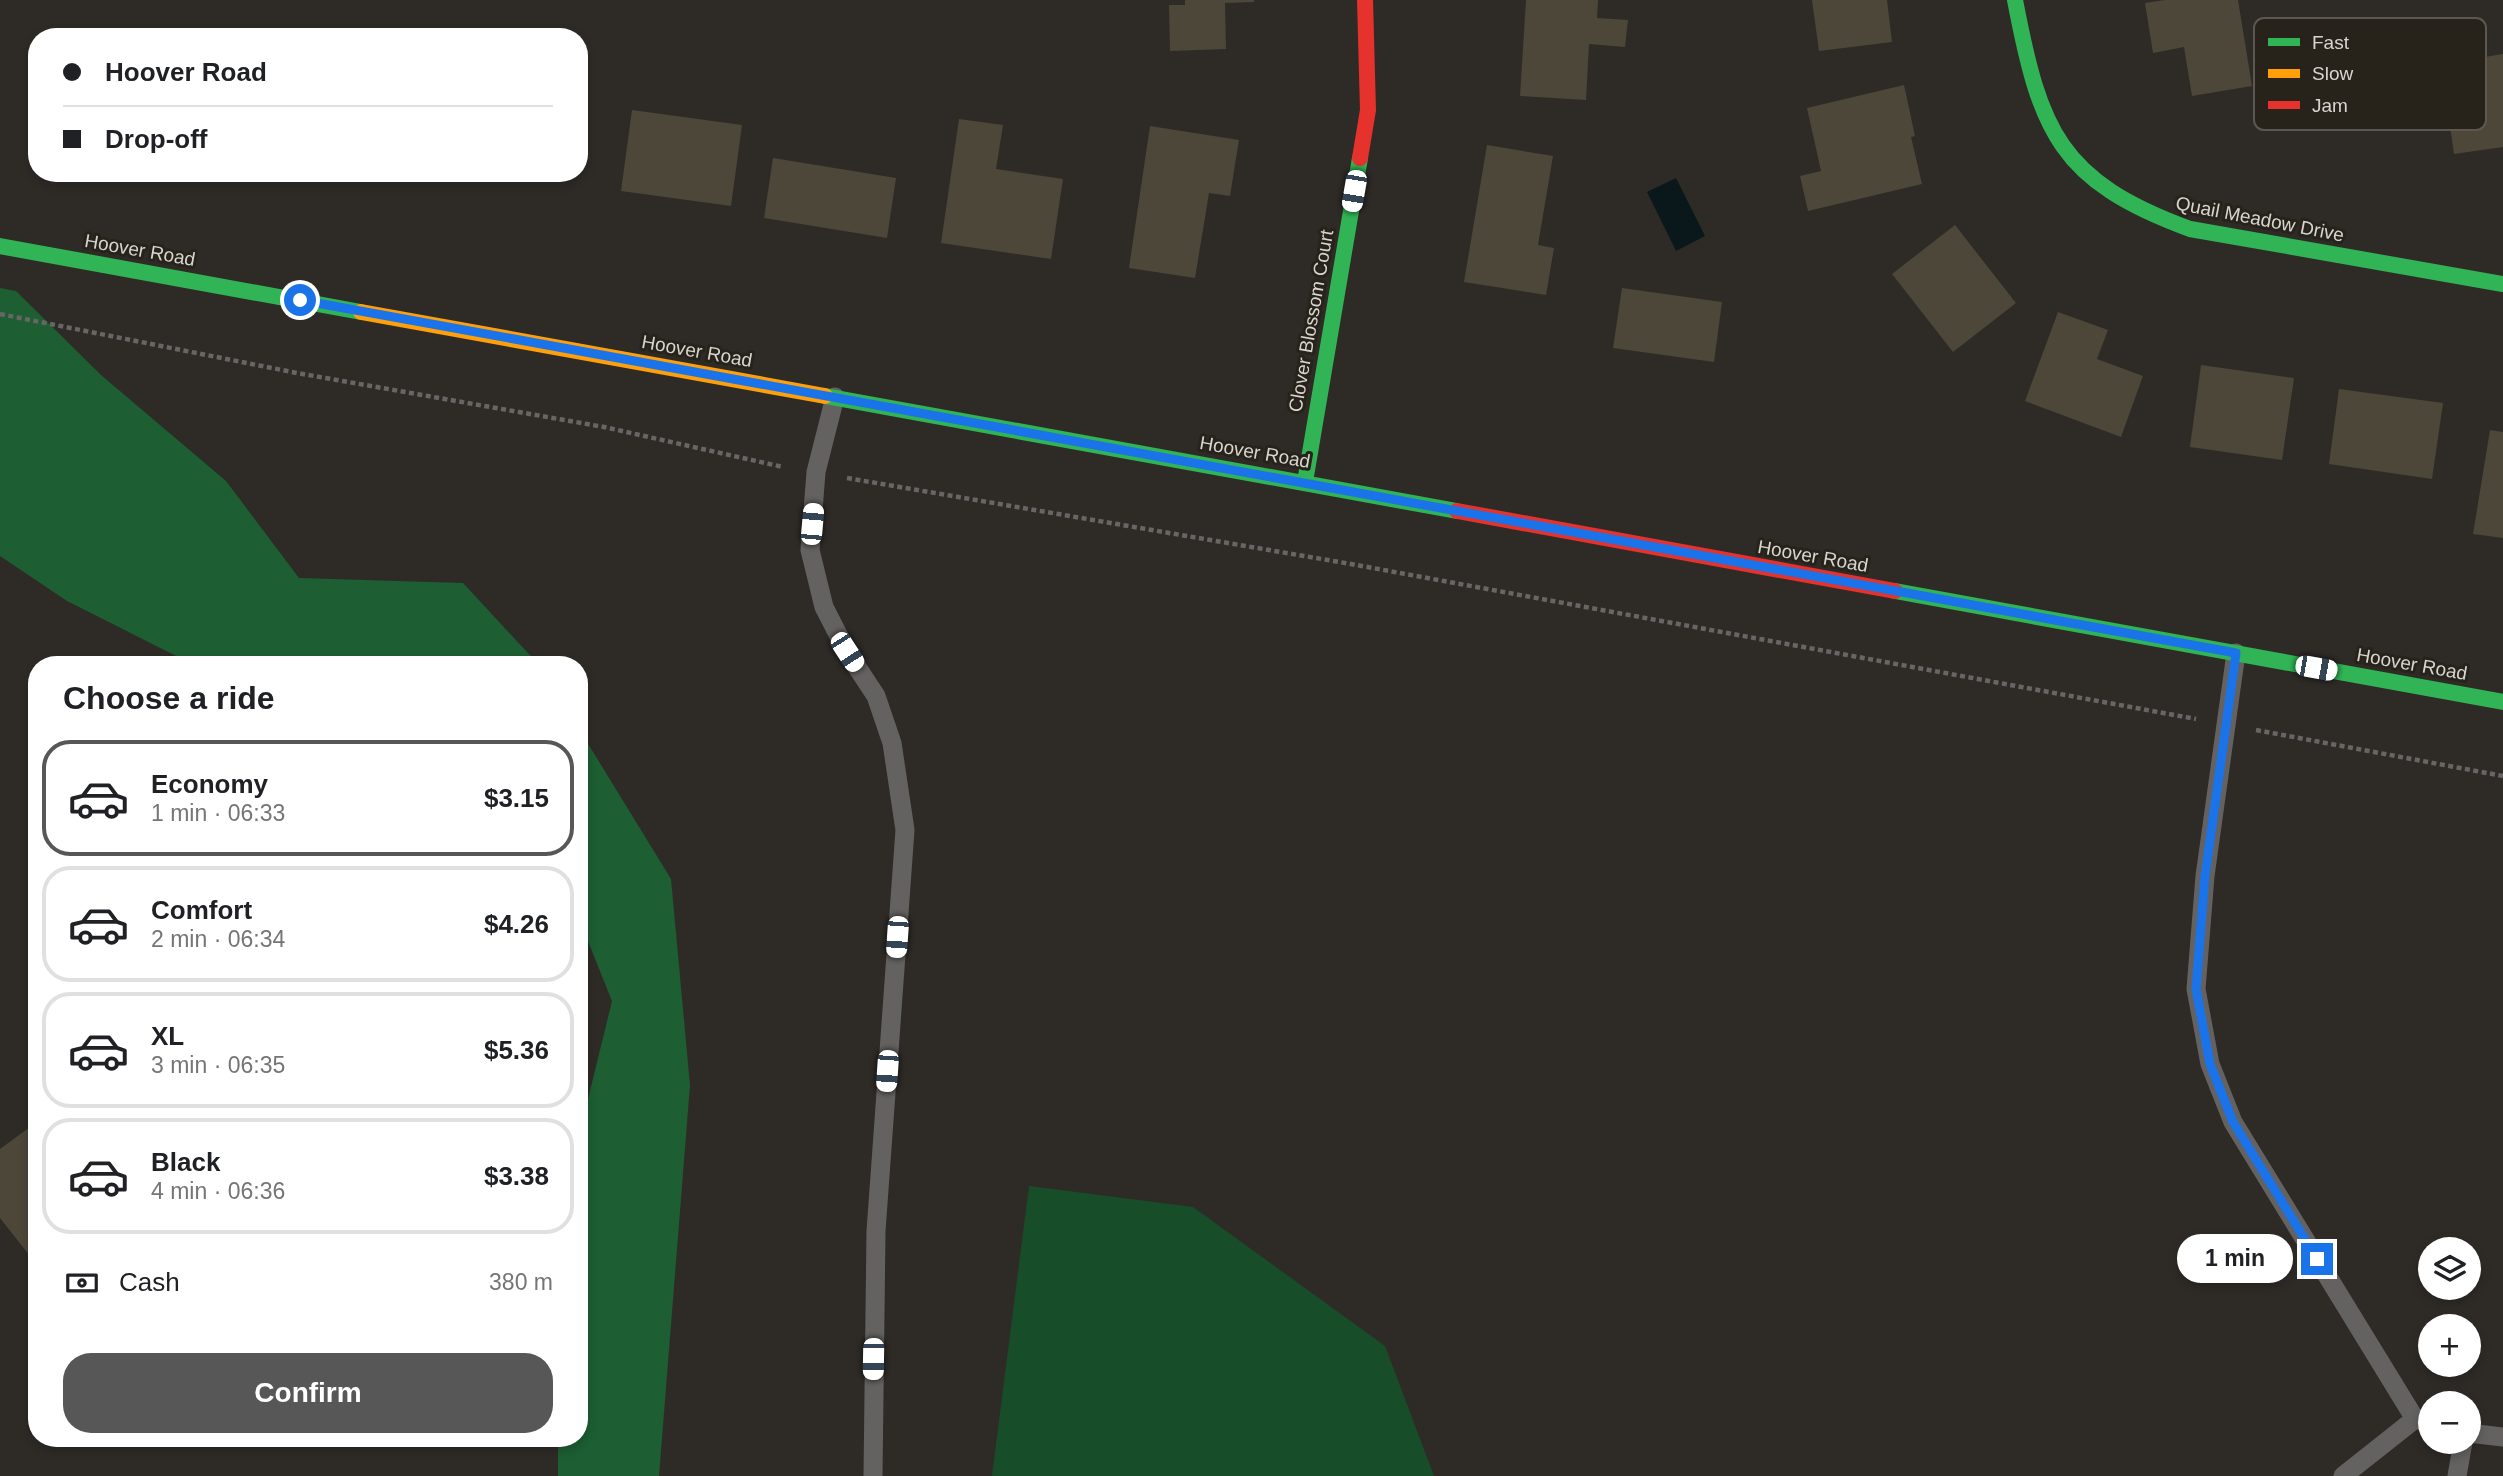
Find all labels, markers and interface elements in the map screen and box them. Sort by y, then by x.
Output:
legend [2254,18,2486,130]
text: Fast [2312,32,2350,53]
text: Hoover Road [105,57,267,87]
text: Slow [2312,63,2353,84]
text: Jam [2312,95,2348,116]
text: Drop-off [105,124,208,154]
car [1341,168,1368,214]
street label: Quail Meadow Drive [2174,192,2346,246]
street label: Clover Blossom Court [1285,227,1338,414]
street label: Hoover Road [83,230,197,270]
route start [284,284,316,316]
street label: Hoover Road [640,331,754,371]
street label: Hoover Road [1198,432,1312,472]
car [800,502,825,546]
street label: Hoover Road [1756,536,1870,576]
car [827,629,868,675]
street label: Hoover Road [2355,644,2469,684]
car [2294,654,2339,682]
text: Choose a ride [63,680,275,716]
icon: car [67,767,130,830]
text: Economy [151,769,268,799]
text: $3.15 [484,783,549,813]
text: 1 min · 06:33 [151,800,285,826]
icon: car [67,893,130,956]
text: Comfort [151,895,252,925]
text: $4.26 [484,909,549,939]
car [886,915,909,959]
text: 2 min · 06:34 [151,926,285,952]
icon: car [67,1019,130,1082]
text: XL [151,1021,184,1051]
text: $5.36 [484,1035,549,1065]
car [876,1049,899,1093]
text: 3 min · 06:35 [151,1052,285,1078]
icon: car [67,1145,130,1208]
text: Black [151,1147,220,1177]
text: $3.38 [484,1161,549,1191]
text: 4 min · 06:36 [151,1178,285,1204]
callout: 1 min [2177,1234,2292,1284]
map controls [2418,1237,2481,1454]
button: layers [2418,1237,2481,1300]
route end [2301,1243,2333,1275]
text: 1 min [2205,1245,2265,1271]
icon: cash [63,1264,101,1302]
text: Cash [119,1267,180,1297]
text: 380 m [489,1269,553,1295]
button: + [2418,1314,2481,1377]
car [863,1338,884,1380]
button: Confirm [63,1353,553,1433]
button: − [2418,1391,2481,1454]

